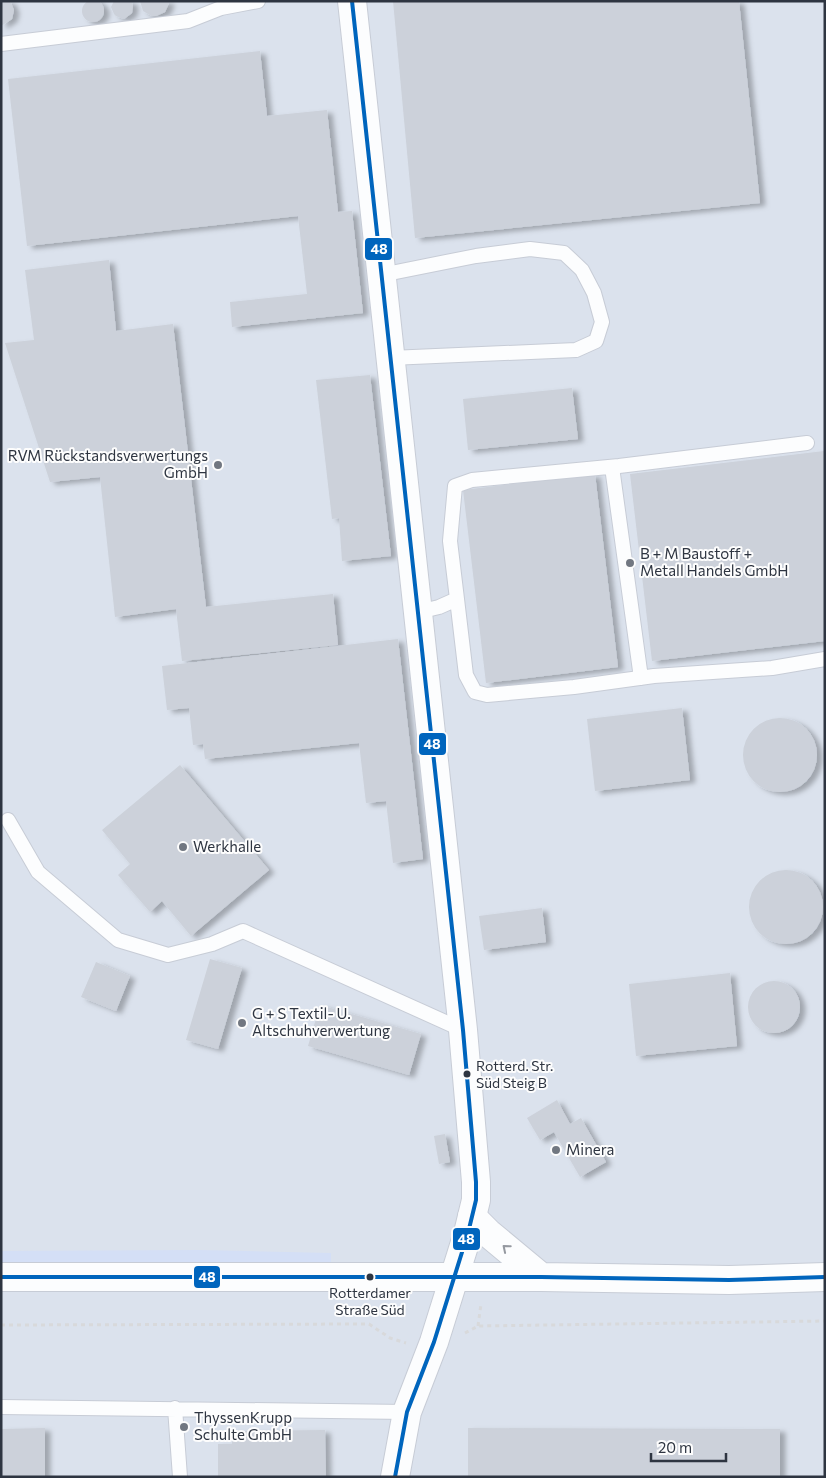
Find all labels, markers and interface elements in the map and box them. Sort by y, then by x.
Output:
line badge: 48 [364,237,393,261]
text: 48 [370,240,388,257]
place label: RVM Rückstandsverwertungs GmbH [8,446,208,481]
marker: RVM Rückstandsverwertungs GmbH [212,459,224,471]
place label: B + M Baustoff + Metall Handels GmbH [640,544,789,579]
marker: B + M Baustoff + Metall Handels GmbH [624,557,636,569]
line badge: 48 [418,732,447,756]
text: 48 [423,735,441,752]
place label: Werkhalle [193,837,261,855]
marker: Werkhalle [177,841,189,853]
place label: G + S Textil- U. Altschuhverwertung [252,1004,390,1039]
marker: G + S Textil- U. Altschuhverwertung [236,1017,248,1029]
place label: Rotterd. Str. Süd Steig B [476,1057,553,1091]
marker: Rotterd. Str. Süd Steig B [462,1069,472,1079]
place label: Minera [566,1140,614,1158]
marker: Minera [550,1144,562,1156]
line badge: 48 [452,1227,481,1251]
text: 48 [457,1230,475,1247]
one-way arrow [502,1244,511,1253]
line badge: 48 [193,1265,221,1289]
text: 48 [198,1268,216,1285]
marker: Rotterdamer Straße Süd [365,1272,375,1282]
place label: Rotterdamer Straße Süd [329,1284,411,1318]
place label: ThyssenKrupp Schulte GmbH [194,1408,292,1443]
marker: ThyssenKrupp Schulte GmbH [178,1421,190,1433]
scale bar [651,1430,726,1462]
text: 20 m [658,1438,692,1456]

